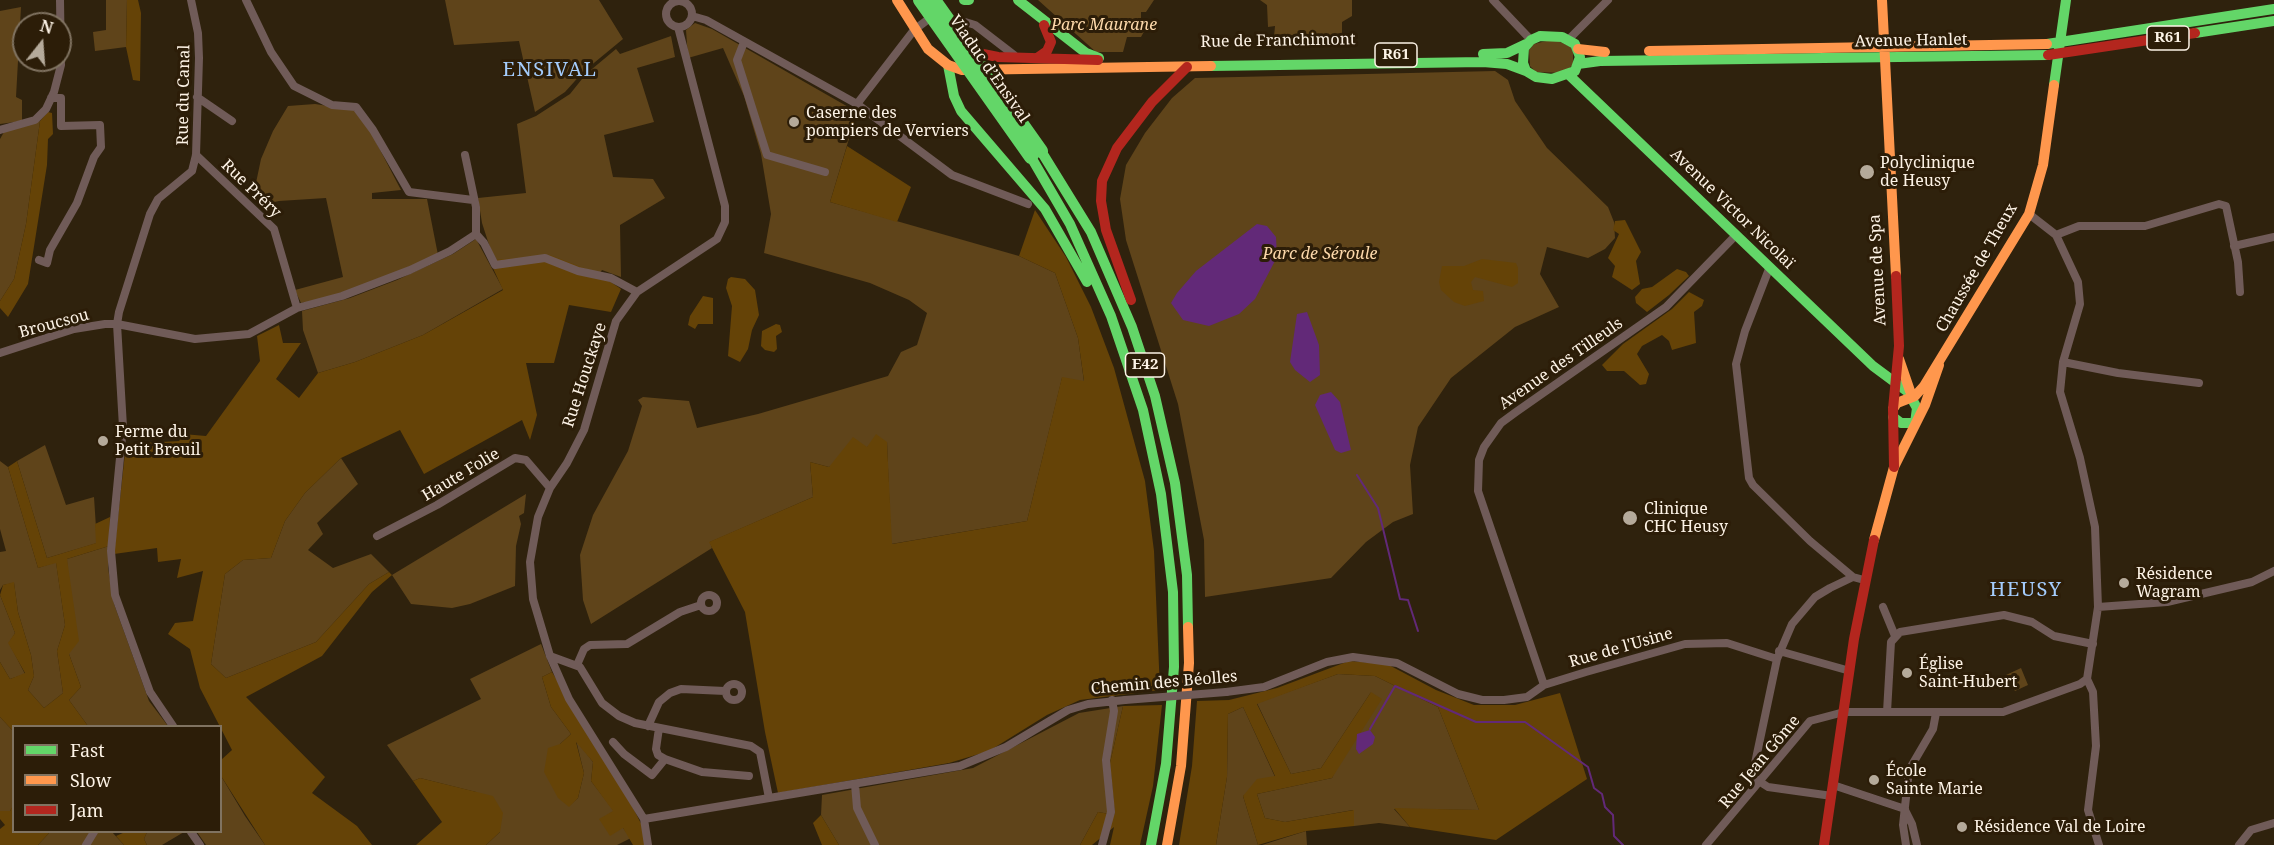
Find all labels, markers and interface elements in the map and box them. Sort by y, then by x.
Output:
north arrow [12,12,72,72]
street label: Viaduc d’Ensival [945,12,1033,126]
text: N [37,14,56,39]
park label: Parc Maurane [1051,15,1157,35]
road number: R61 [2147,26,2189,50]
street label: Rue de Franchimont [1200,30,1356,52]
street label: Avenue Hanlet [1855,30,1967,52]
road number: R61 [1375,43,1417,67]
street label: Rue du Canal [174,45,194,145]
district label: ENSIVAL [503,58,597,82]
place label: Caserne des pompiers de Verviers [806,103,969,141]
marker: Caserne des pompiers de Verviers [787,115,801,129]
street label: Avenue Victor Nicolaï [1666,145,1798,273]
place label: Polyclinique de Heusy [1880,153,1975,191]
street label: Rue Préry [217,156,285,222]
marker: Polyclinique de Heusy [1858,163,1876,181]
street label: Chaussée de Theux [1932,200,2022,336]
street label: Avenue de Spa [1865,214,1891,326]
park label: Parc de Séroule [1263,244,1377,264]
street label: Broucsou [17,305,91,343]
street label: Avenue des Tilleuls [1495,314,1627,414]
street label: Rue Houckaye [559,320,611,430]
road number: E42 [1126,353,1164,377]
place label: Ferme du Petit Breuil [115,422,201,460]
marker: Ferme du Petit Breuil [96,434,110,448]
street label: Haute Folie [419,444,503,506]
place label: Clinique CHC Heusy [1644,499,1728,537]
marker: Clinique CHC Heusy [1621,509,1639,527]
place label: Résidence Wagram [2136,564,2213,602]
marker: Résidence Wagram [2117,576,2131,590]
district label: HEUSY [1989,578,2063,602]
street label: Rue de l'Usine [1567,624,1675,672]
place label: Église Saint-Hubert [1919,654,2017,692]
marker: Église Saint-Hubert [1900,666,1914,680]
street label: Chemin des Béolles [1090,667,1238,699]
street label: Rue Jean Gôme [1716,712,1804,812]
legend [12,725,222,833]
text: Fast [70,738,105,762]
place label: École Sainte Marie [1886,761,1983,799]
text: Slow [70,768,111,792]
marker: École Sainte Marie [1867,773,1881,787]
text: Jam [70,798,104,822]
place label: Résidence Val de Loire [1974,817,2146,837]
marker: Résidence Val de Loire [1955,820,1969,834]

